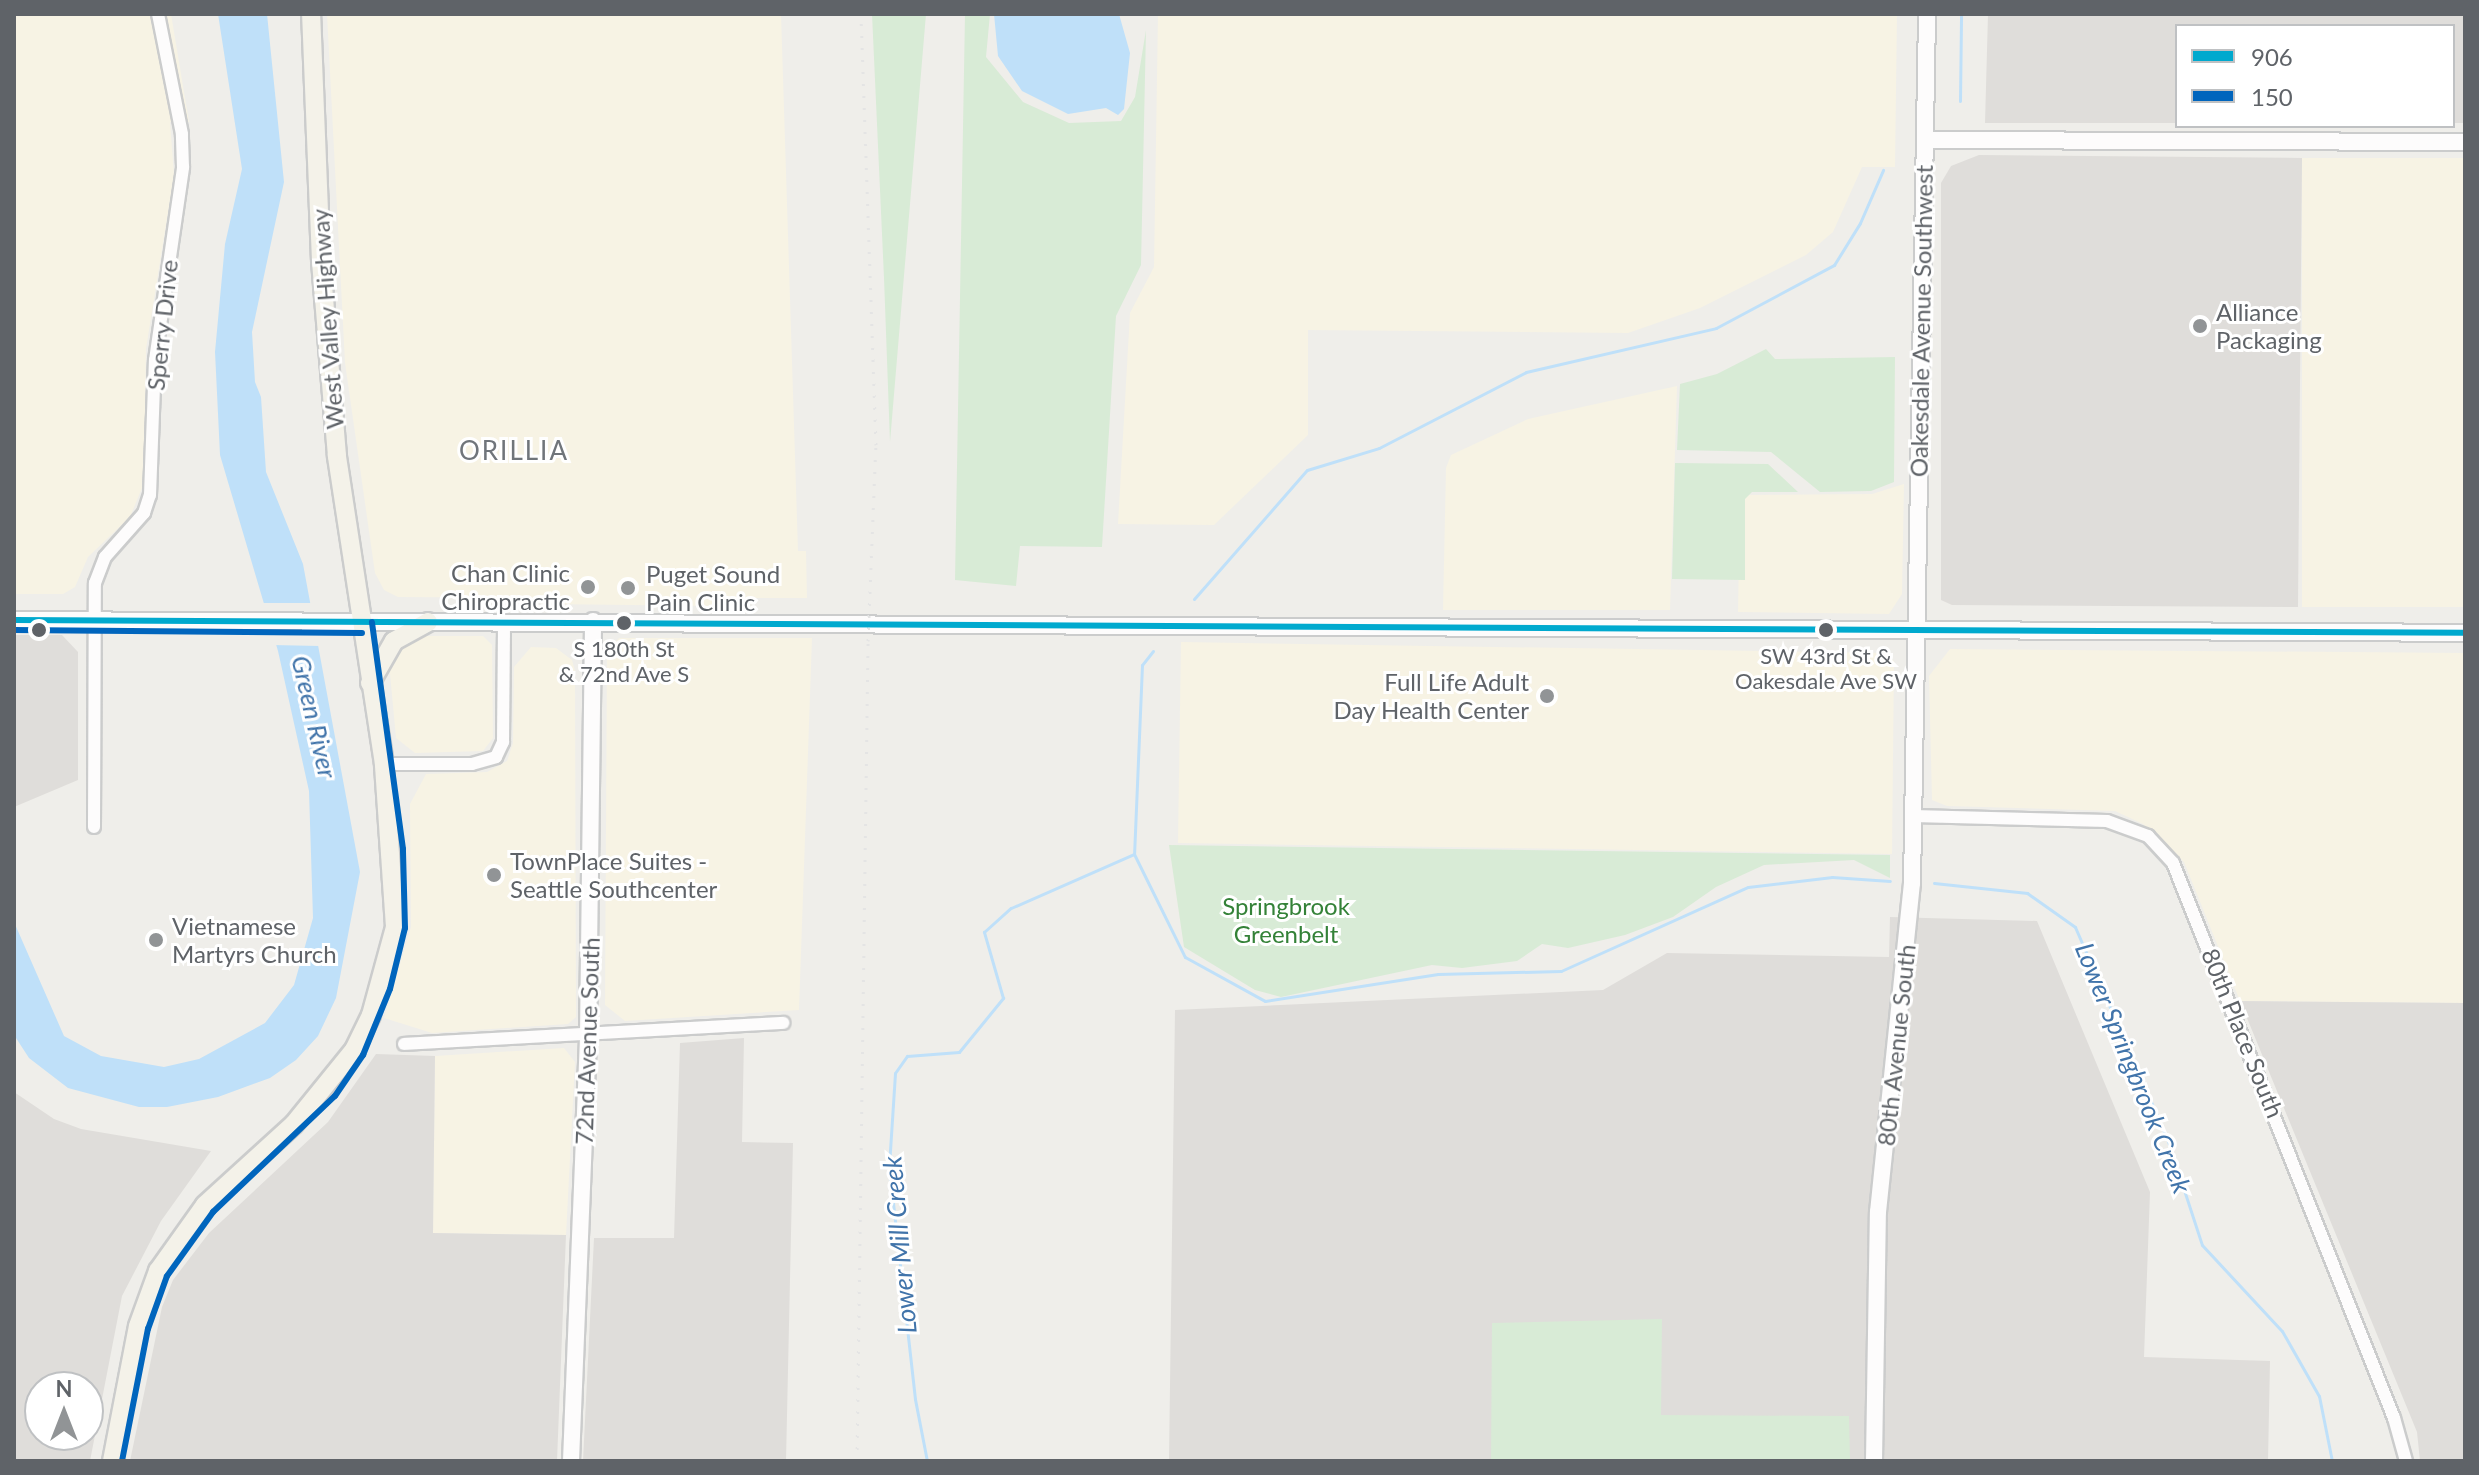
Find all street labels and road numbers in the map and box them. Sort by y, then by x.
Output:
street label: Oakesdale Avenue Southwest [1904,164,1938,478]
street label: West Valley Highway [305,207,349,431]
street label: Sperry Drive [141,258,183,392]
street label: 72nd Avenue South [569,936,605,1146]
street label: 80th Avenue South [1871,942,1921,1148]
street label: 80th Place South [2196,944,2290,1122]

